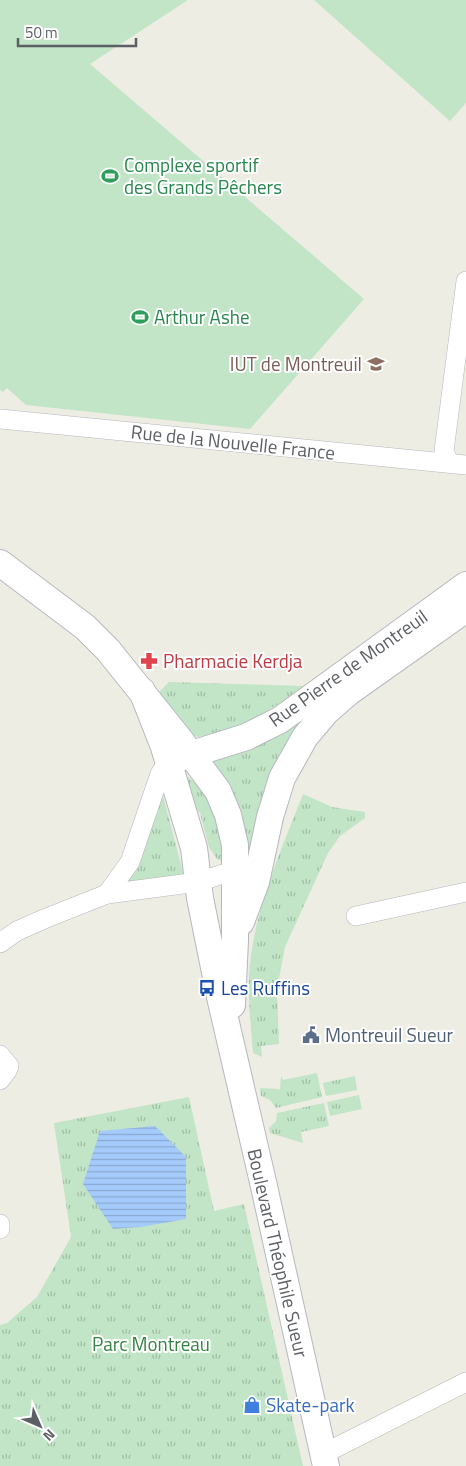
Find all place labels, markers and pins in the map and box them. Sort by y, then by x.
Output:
place label: Complexe sportif des Grands Pêchers [124,150,282,201]
sports icon: Complexe sportif des Grands Pêchers [100,166,120,186]
place label: Arthur Ashe [154,302,250,331]
sports icon: Arthur Ashe [130,307,150,327]
place label: IUT de Montreuil [230,349,362,378]
school or university icon: IUT de Montreuil [366,354,386,374]
place label: Pharmacie Kerdja [163,646,303,675]
pharmacy icon: Pharmacie Kerdja [139,651,159,671]
place label: Les Ruffins [221,973,310,1002]
bus stop icon: Les Ruffins [197,978,217,998]
place label: Montreuil Sueur [325,1020,454,1049]
public building icon: Montreuil Sueur [301,1025,321,1045]
place label: Skate-park [266,1390,355,1419]
shop icon: Skate-park [242,1395,262,1415]

